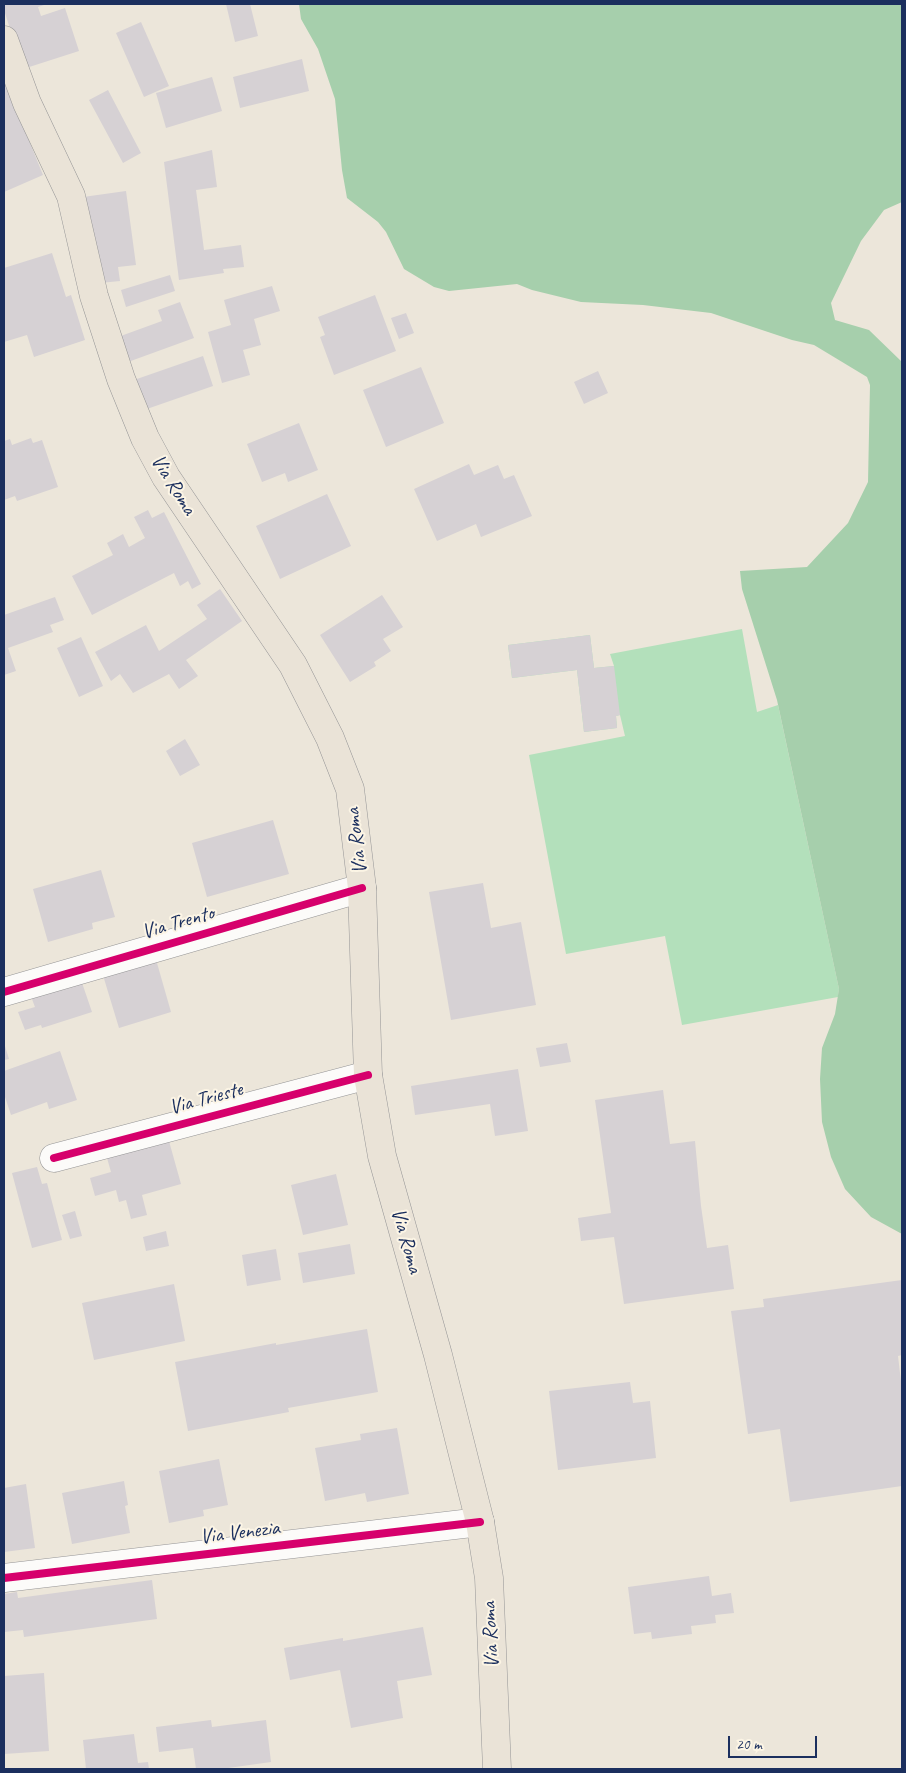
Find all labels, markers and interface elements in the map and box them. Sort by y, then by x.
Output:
street label: Via Roma [145,450,201,520]
street label: Via Roma [340,807,374,875]
street label: Via Trento [139,901,217,945]
street label: Via Trieste [167,1077,245,1121]
street label: Via Roma [385,1206,427,1276]
street label: Via Venezia [199,1516,281,1550]
street label: Via Roma [477,1601,505,1669]
scale bar [731,1726,820,1758]
text: 20 m [736,1735,762,1754]

